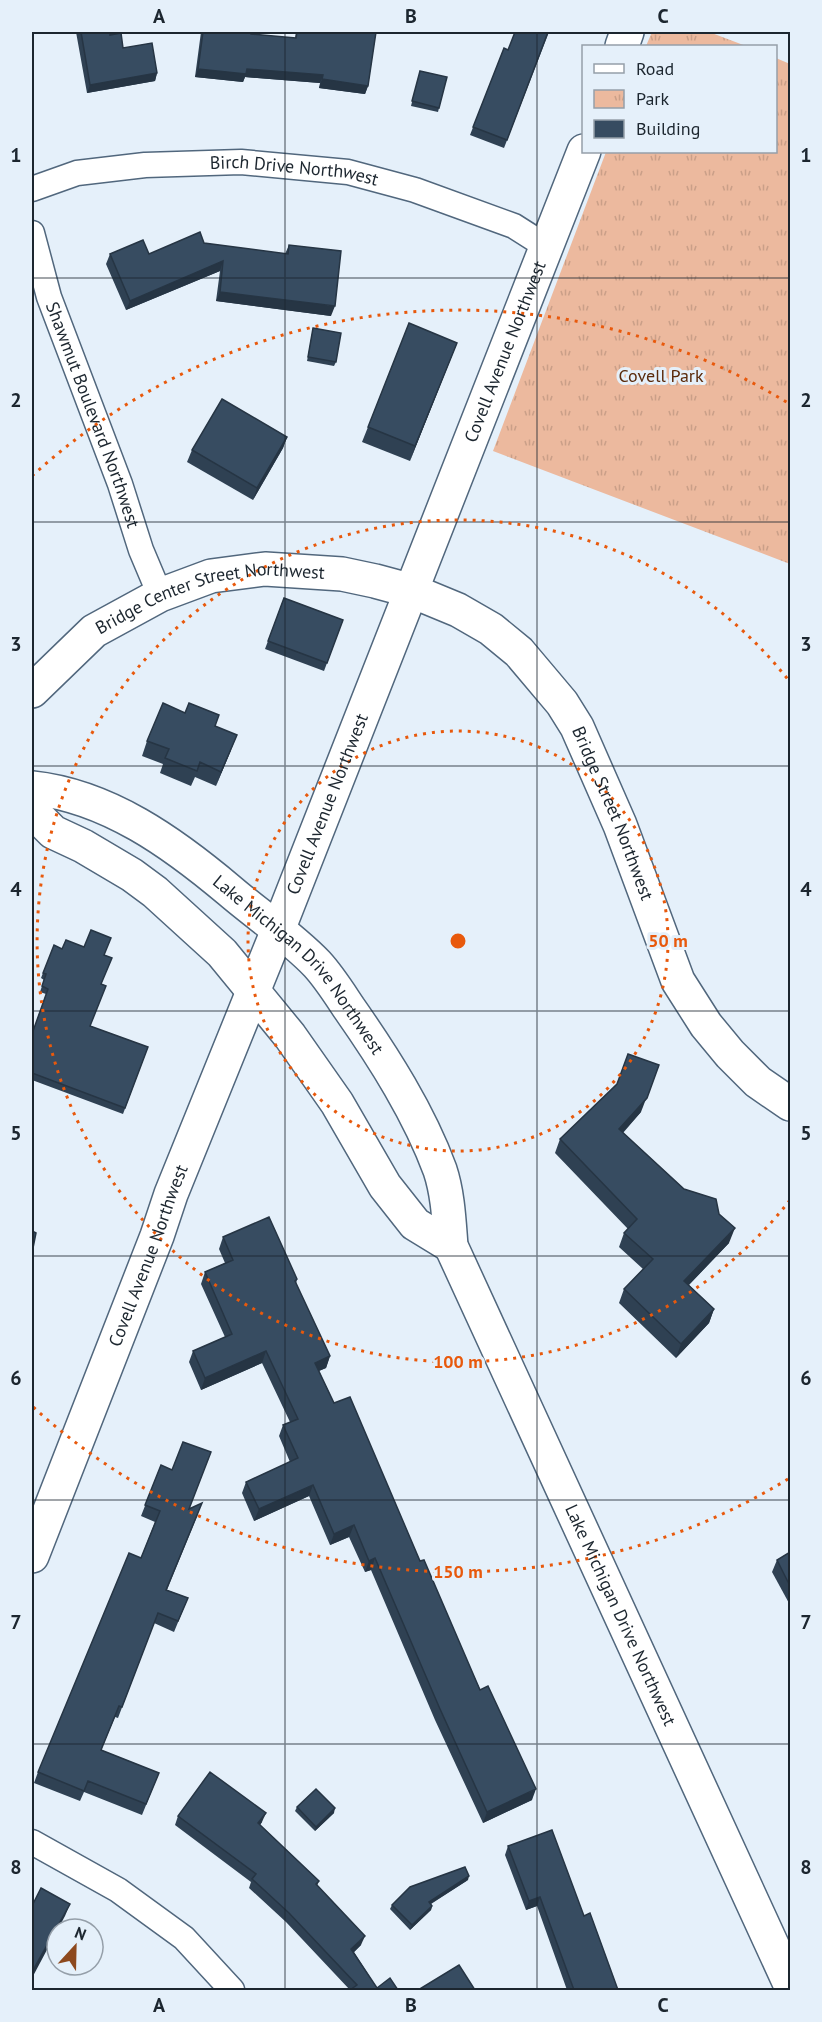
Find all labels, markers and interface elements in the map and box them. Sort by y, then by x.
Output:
text: A [153,3,166,29]
text: B [405,3,417,29]
text: C [657,3,669,29]
legend [582,45,777,153]
text: Road [636,57,674,80]
text: Park [636,87,669,110]
text: Building [636,117,700,140]
text: 1 [10,142,22,168]
text: 1 [800,142,812,168]
street label: Birch Drive Northwest [209,150,381,191]
street label: Covell Avenue Northwest [459,258,551,445]
street label: Shawmut Boulevard Northwest [41,298,145,531]
park label: Covell Park [618,364,704,387]
text: 2 [10,387,22,413]
text: 2 [800,387,812,413]
street label: Bridge Center Street Northwest [91,557,326,639]
text: 3 [10,631,22,657]
text: 3 [800,631,812,657]
street label: Covell Avenue Northwest [281,710,373,898]
street label: Bridge Street Northwest [567,723,659,903]
street label: Lake Michigan Drive Northwest [208,870,389,1059]
text: 4 [10,876,22,902]
text: 4 [800,876,812,902]
text: 50 m [648,929,688,952]
centre of rings [448,931,468,951]
text: 5 [10,1120,22,1146]
text: 5 [800,1120,812,1146]
street label: Covell Avenue Northwest [103,1161,193,1350]
text: 100 m [433,1350,483,1373]
text: 6 [10,1365,22,1391]
text: 6 [800,1365,812,1391]
street label: Lake Michigan Drive Northwest [560,1500,682,1729]
text: 150 m [433,1560,483,1583]
text: 7 [10,1609,22,1635]
text: 7 [800,1609,812,1635]
text: 8 [10,1854,22,1880]
text: 8 [800,1854,812,1880]
north arrow [45,1917,105,1977]
text: N [72,1922,89,1944]
text: A [153,1992,166,2018]
text: B [405,1992,417,2018]
text: C [657,1992,669,2018]

